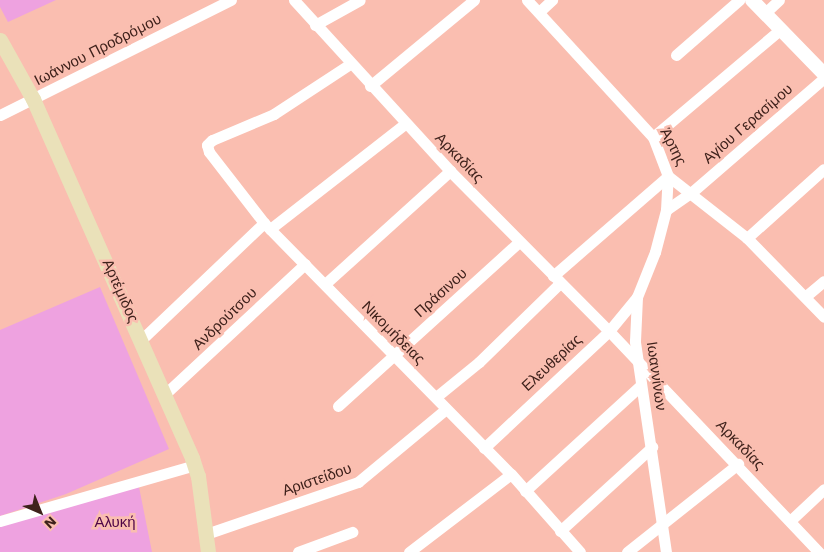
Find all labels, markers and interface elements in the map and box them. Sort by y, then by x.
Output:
street label: Ιωάννου Προδρόμου [32,10,164,90]
street label: Αγίου Γερασίμου [700,80,796,168]
street label: Άρτης [656,125,690,169]
street label: Αρκαδίας [431,129,487,187]
street label: Αρτέμιδος [98,256,142,326]
street label: Πράσινου [411,265,471,321]
street label: Ανδρούτσου [189,284,261,354]
street label: Νικομήδειας [358,298,428,368]
street label: Ελευθερίας [518,331,586,395]
street label: Ιωαννίνων [642,340,670,412]
street label: Αρκαδίας [712,416,768,474]
street label: Αριστείδου [280,460,354,500]
north arrow [15,487,65,537]
text: N [41,513,60,532]
park label: Αλυκή [94,514,136,532]

